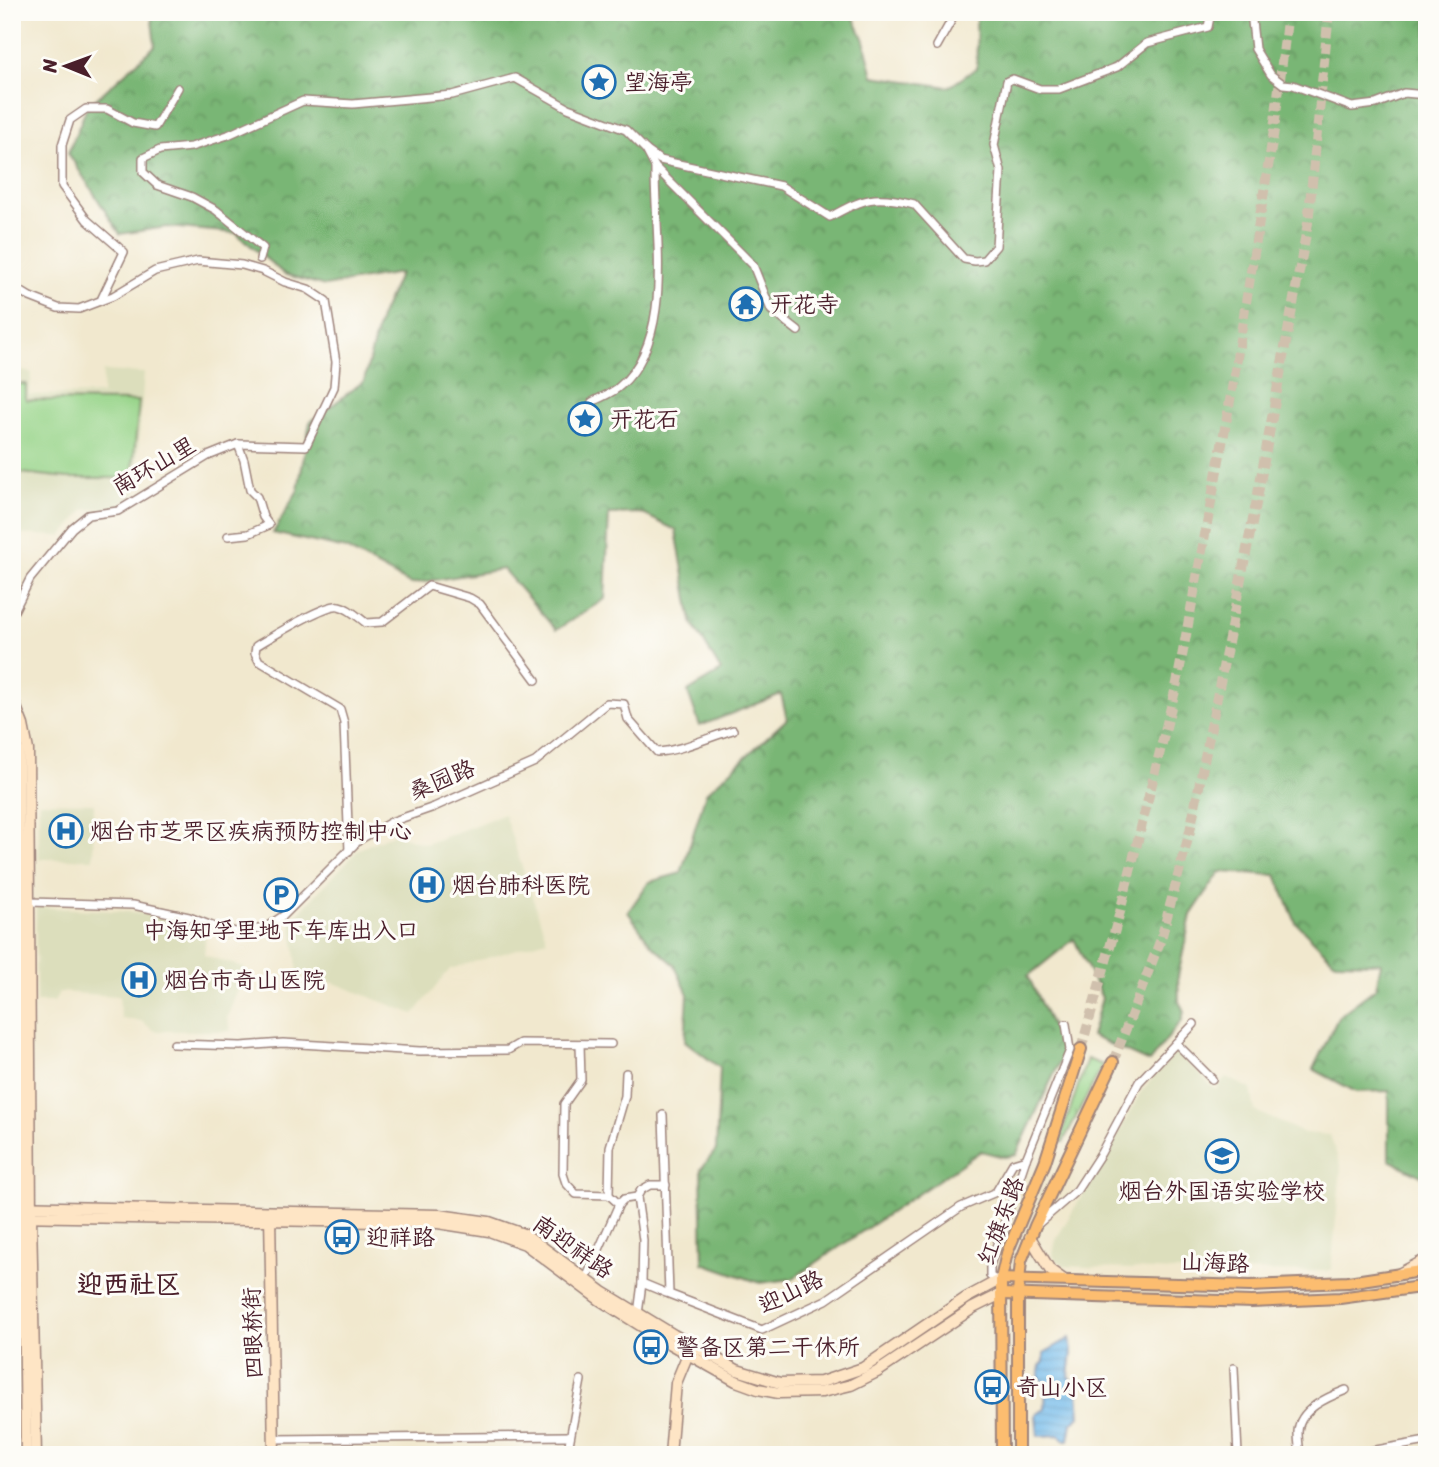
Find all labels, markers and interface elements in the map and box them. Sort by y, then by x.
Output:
north arrow [32,32,102,102]
text: N [33,58,66,74]
place label: 望海亭 [624,62,693,103]
place icon: 望海亭 [580,63,618,101]
place label: 开花寺 [770,284,839,325]
temple icon: 开花寺 [727,285,765,323]
place label: 开花石 [610,399,679,440]
place icon: 开花石 [566,400,604,438]
street label: 南环山里 [104,425,204,507]
street label: 桑园路 [402,748,482,812]
place label: 烟台市芝罘区疾病预防控制中心 [90,811,412,852]
hospital icon: 烟台市芝罘区疾病预防控制中心 [47,812,85,850]
place label: 烟台肺科医院 [452,865,590,906]
hospital icon: 烟台肺科医院 [408,866,446,904]
parking icon: 中海知孚里地下车库出入口 [262,876,300,914]
place label: 中海知孚里地下车库出入口 [143,910,419,951]
place label: 烟台市奇山医院 [164,960,325,1001]
hospital icon: 烟台市奇山医院 [120,961,158,999]
school or university icon: 烟台外国语实验学校 [1203,1137,1241,1175]
street label: 红旗东路 [966,1171,1036,1271]
place label: 烟台外国语实验学校 [1119,1171,1326,1212]
street label: 南迎祥路 [524,1204,622,1290]
place label: 迎祥路 [366,1217,435,1258]
bus stop icon: 迎祥路 [323,1218,361,1256]
street label: 山海路 [1180,1241,1250,1285]
street label: 迎山路 [751,1258,831,1326]
district label: 迎西社区 [77,1261,181,1307]
street label: 四眼桥街 [231,1286,275,1380]
place label: 警备区第二干休所 [676,1327,860,1368]
bus stop icon: 警备区第二干休所 [632,1328,670,1366]
place label: 奇山小区 [1016,1367,1108,1408]
bus stop icon: 奇山小区 [973,1368,1011,1406]

